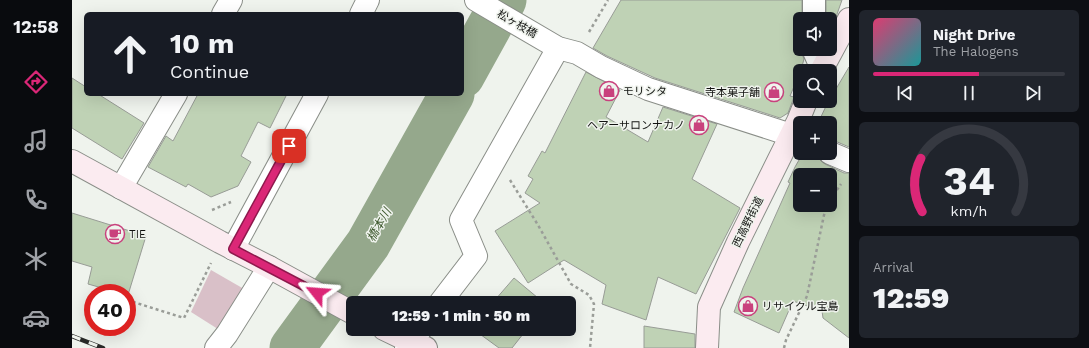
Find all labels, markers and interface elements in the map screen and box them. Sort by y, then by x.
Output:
street label: 松ヶ枝橋 [495,7,539,41]
map controls [793,12,837,212]
button: sound [793,12,837,56]
text: 12:58 [13,16,59,37]
text: Night Drive [933,26,1016,44]
text: 10 m [170,27,234,60]
icon: ahead [104,28,156,80]
text: The Halogens [933,44,1019,59]
text: Continue [170,61,249,82]
button: search [793,64,837,108]
icon: directions [22,68,50,96]
shop icon: モリシタ [598,80,620,102]
shop icon: 寺本菓子舗 [763,81,785,103]
icon: previous [894,82,916,104]
icon: pause [958,82,980,104]
icon: next [1022,82,1044,104]
place label: モリシタ [623,85,667,98]
place label: 寺本菓子舗 [705,86,760,99]
shop icon: ヘアーサロンナカノ [688,114,710,136]
button: + [793,116,837,160]
place label: ヘアーサロンナカノ [587,119,685,132]
icon: music [22,127,50,155]
pin [272,129,306,163]
icon: arrive [278,135,300,157]
text: 34 [943,156,995,205]
button: − [793,168,837,212]
icon: phone [22,186,50,214]
street label: 西高野街道 [730,194,766,250]
text: km/h [951,203,987,219]
water label: 橋本川 [364,204,395,244]
cafe icon: TIE [104,223,126,245]
place label: TIE [129,228,146,241]
icon: climate [22,245,50,273]
text: Arrival [873,260,914,275]
position arrow [296,272,338,314]
text: 12:59 [873,280,950,315]
speed limit sign: 40 [84,284,136,336]
shop icon: リサイクル宝島 [737,295,759,317]
place label: リサイクル宝島 [762,300,838,313]
icon: car [22,304,50,332]
text: 12:59 · 1 min · 50 m [392,307,530,325]

